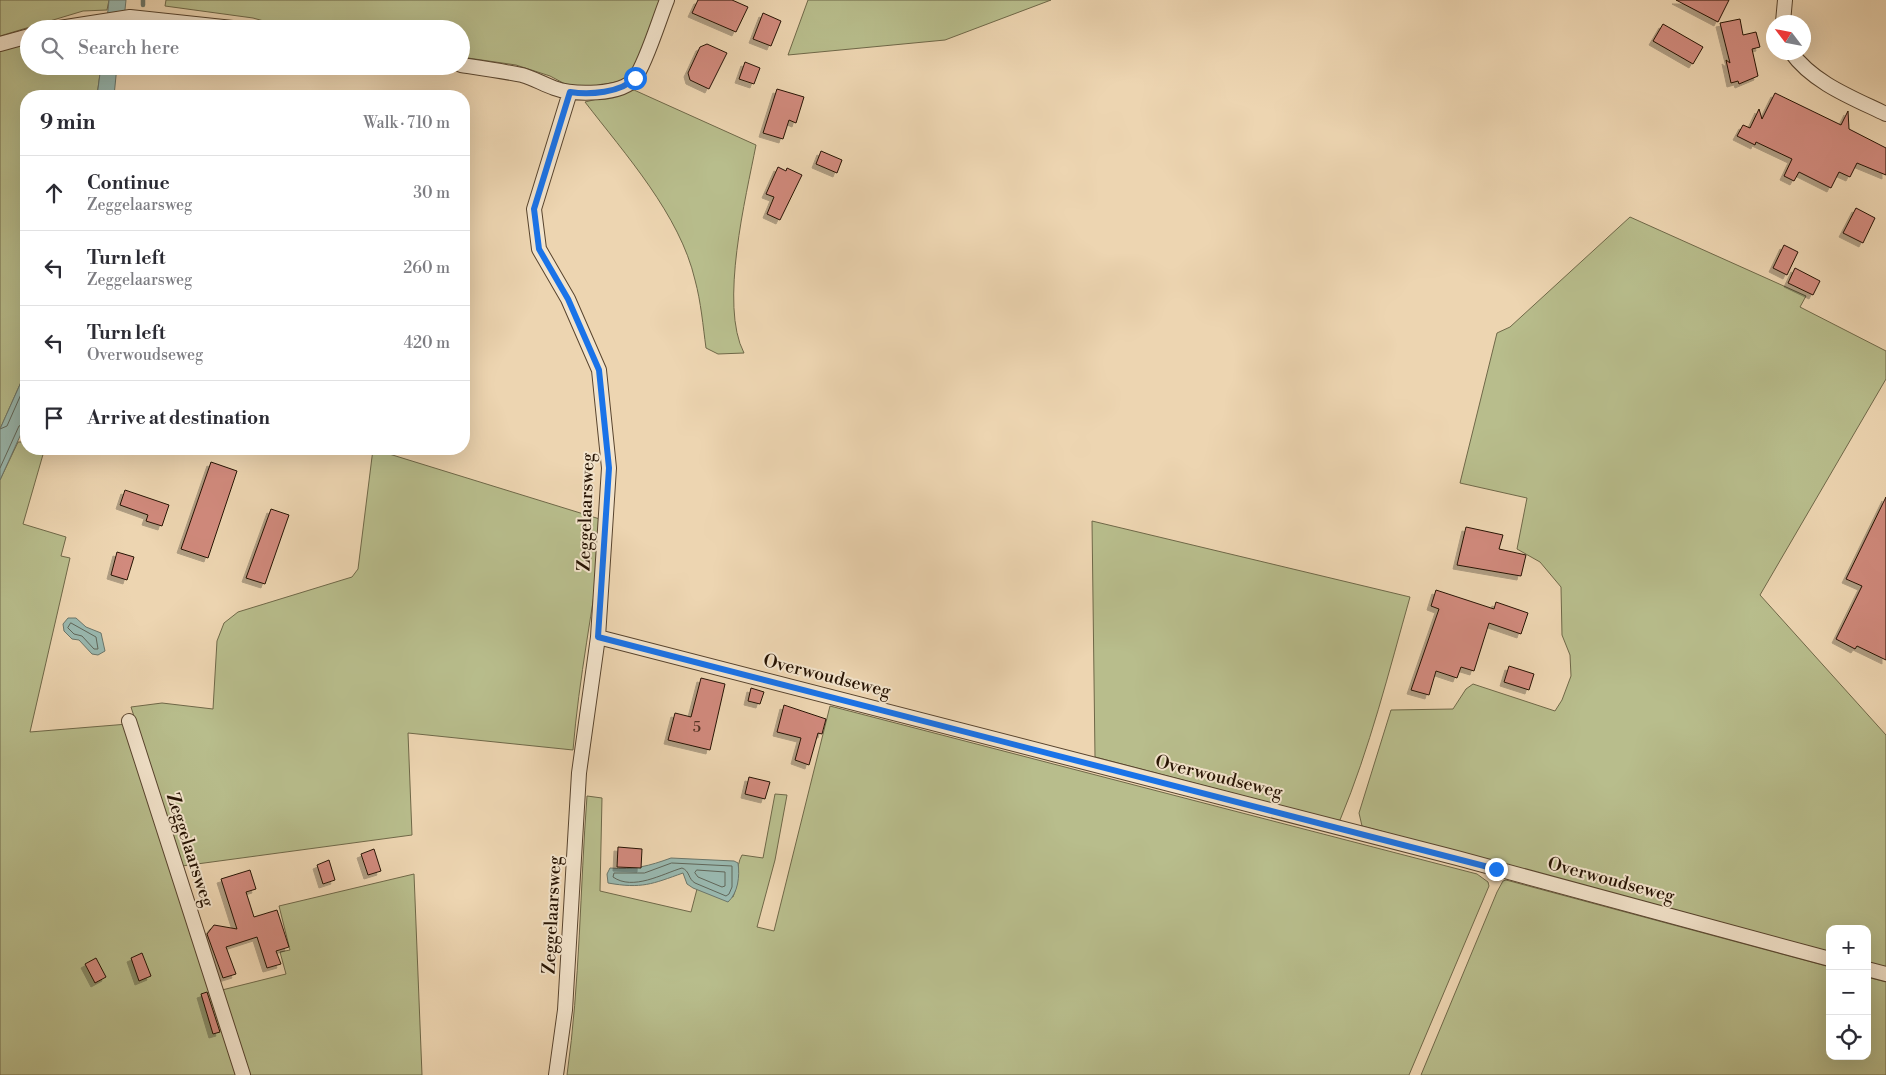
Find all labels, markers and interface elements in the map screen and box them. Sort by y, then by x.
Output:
north arrow [1766,15,1811,60]
search box [20,20,470,75]
icon: search [38,34,66,62]
text: Search here [78,36,179,60]
route start [624,67,647,90]
text: 9 min [40,110,95,136]
text: Walk · 710 m [363,113,450,133]
text: Continue [87,171,170,195]
icon: ahead [40,179,68,207]
text: 30 m [413,183,450,203]
text: Zeggelaarsweg [87,195,192,215]
text: Turn left [87,246,166,270]
icon: left [40,254,68,282]
text: 260 m [403,258,450,278]
text: Zeggelaarsweg [87,270,192,290]
text: Turn left [87,321,166,345]
icon: left [40,329,68,357]
text: 420 m [403,333,450,353]
text: Overwoudseweg [87,345,203,365]
icon: arrive [40,404,68,432]
text: Arrive at destination [87,406,270,430]
street label: Zeggelaarsweg [572,452,600,572]
street label: Overwoudseweg [761,649,894,703]
house number: 5 [693,718,701,737]
street label: Overwoudseweg [1153,750,1286,804]
street label: Zeggelaarsweg [161,790,219,911]
street label: Overwoudseweg [1545,852,1678,908]
street label: Zeggelaarsweg [537,855,567,975]
route end [1485,858,1508,881]
map controls [1826,925,1871,1060]
button: + [1826,925,1871,970]
button: − [1826,970,1871,1015]
button: locate [1826,1015,1871,1060]

